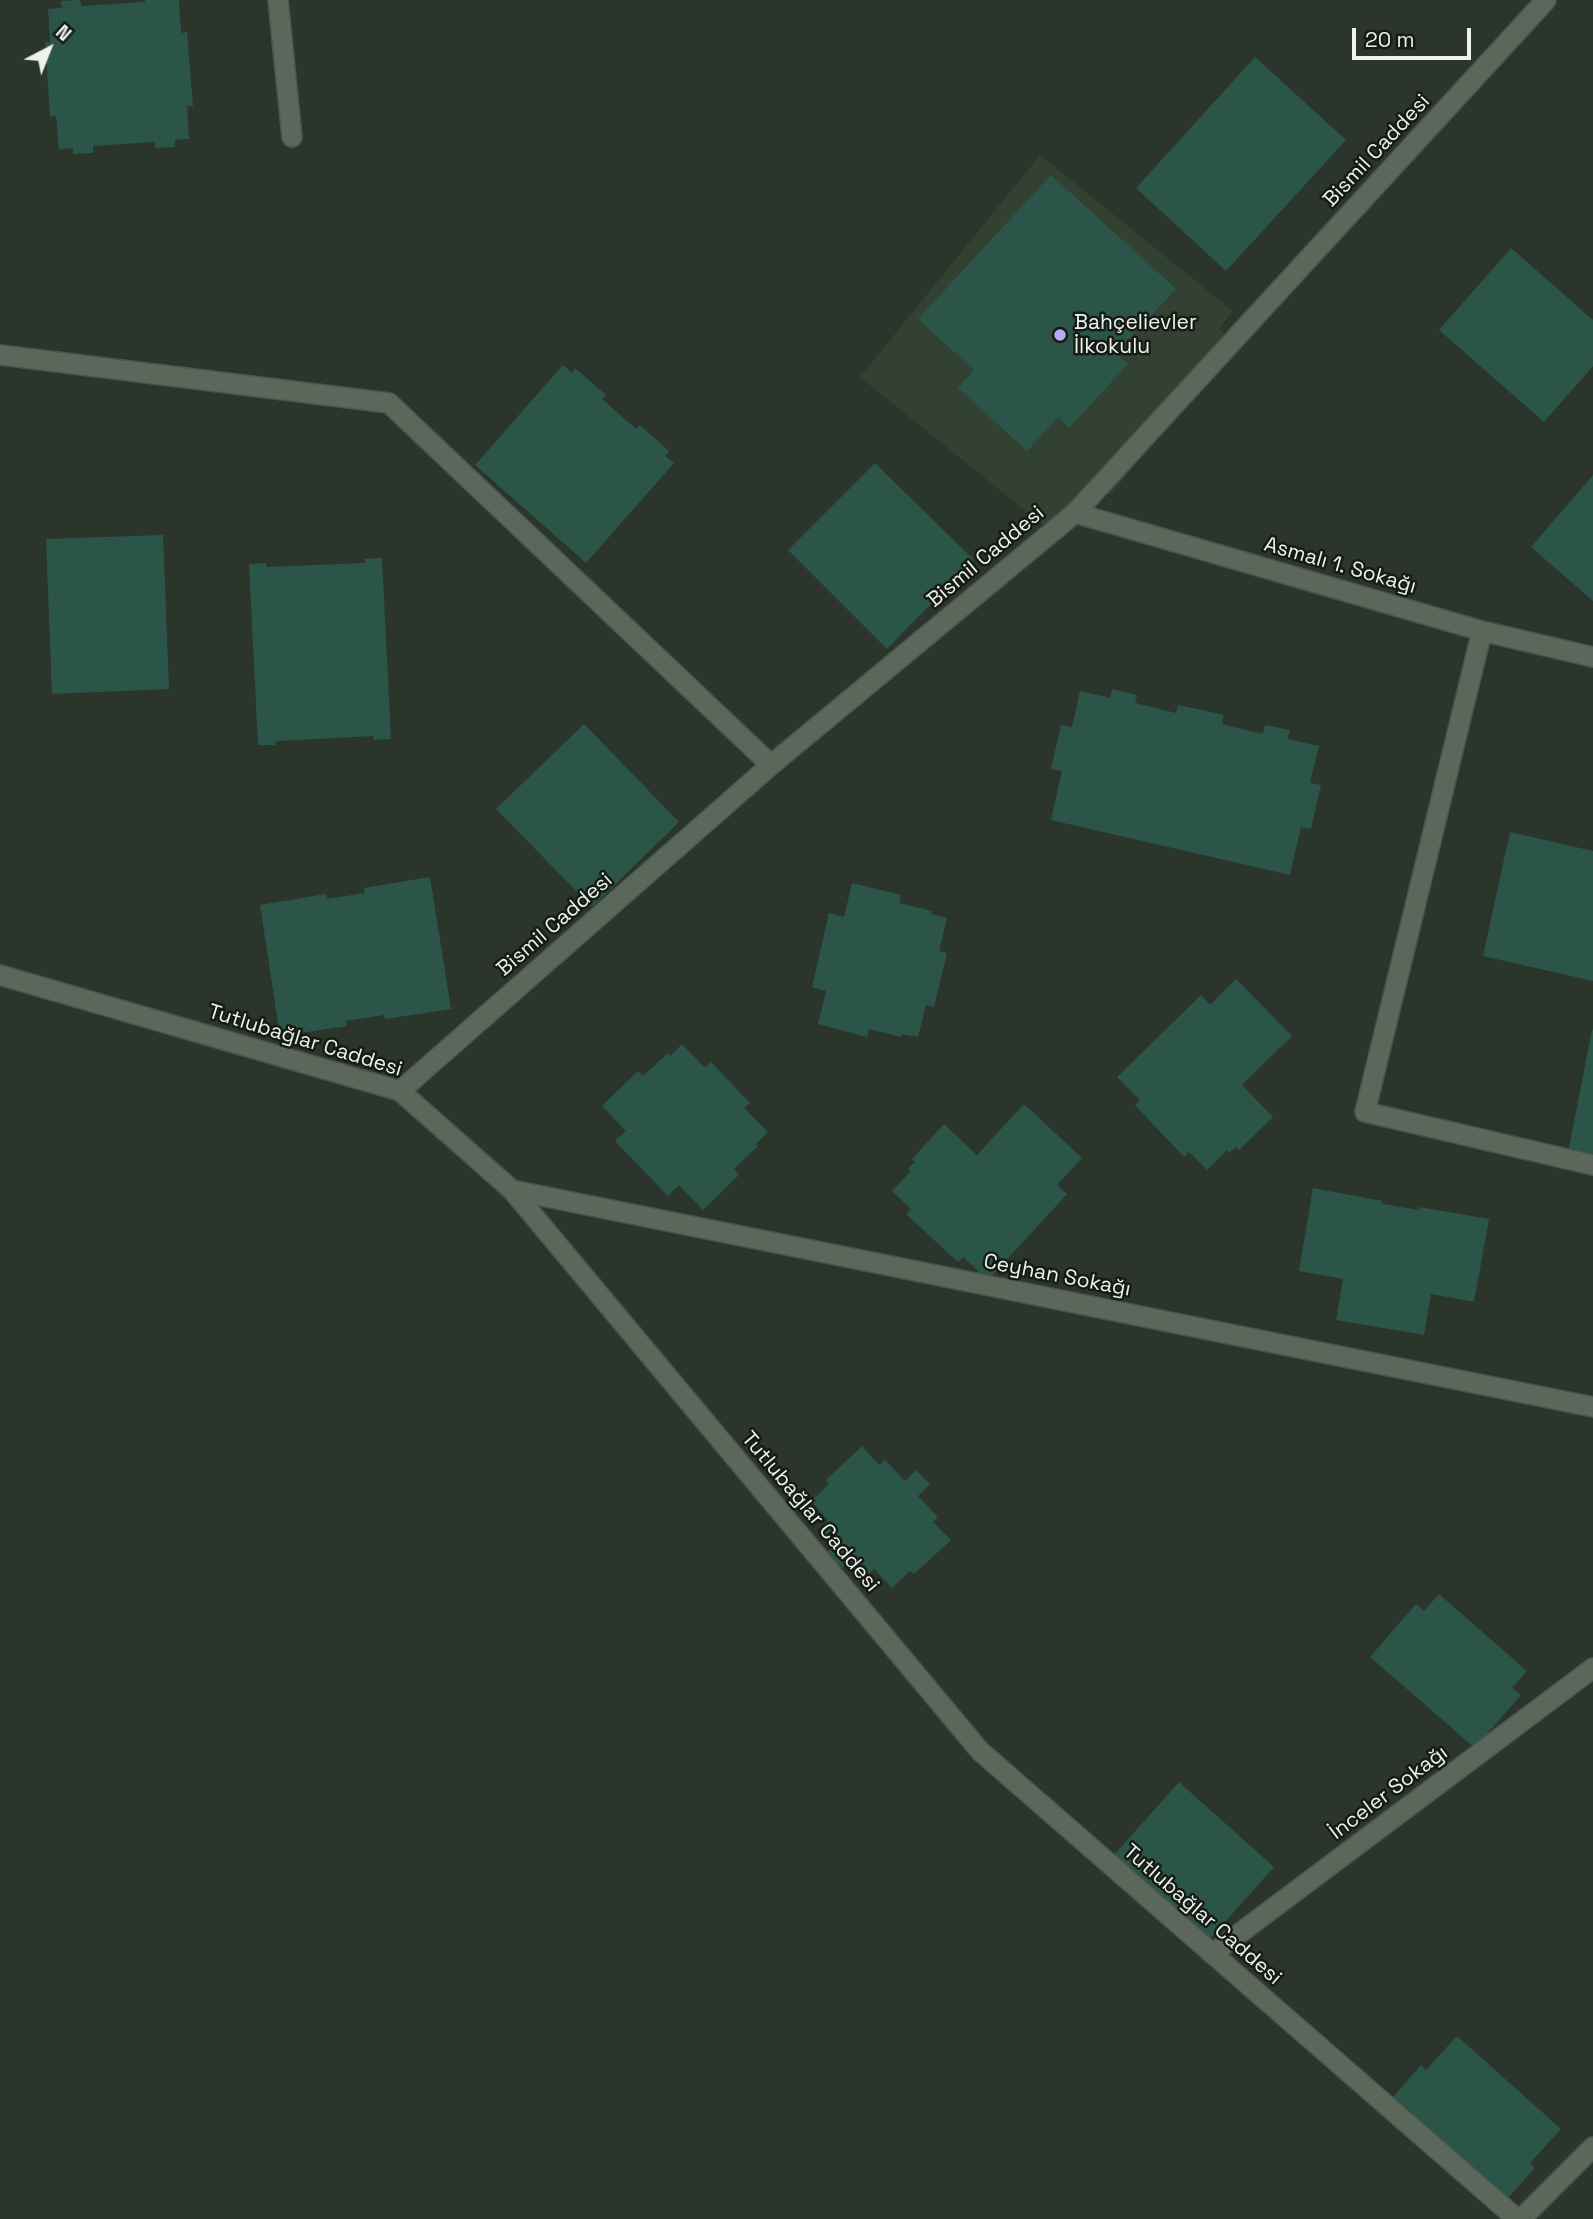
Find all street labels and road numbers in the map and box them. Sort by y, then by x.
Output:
street label: Bismil Caddesi [1318,89,1436,213]
street label: Bismil Caddesi [922,501,1050,613]
street label: Asmalı 1. Sokağı [1261,532,1419,600]
street label: Bismil Caddesi [492,868,618,982]
street label: Tutlubağlar Caddesi [205,999,405,1083]
street label: Ceyhan Sokağı [981,1249,1133,1303]
street label: Tutlubağlar Caddesi [736,1427,884,1597]
street label: İnceler Sokağı [1325,1740,1453,1846]
street label: Tutlubağlar Caddesi [1118,1839,1286,1991]

